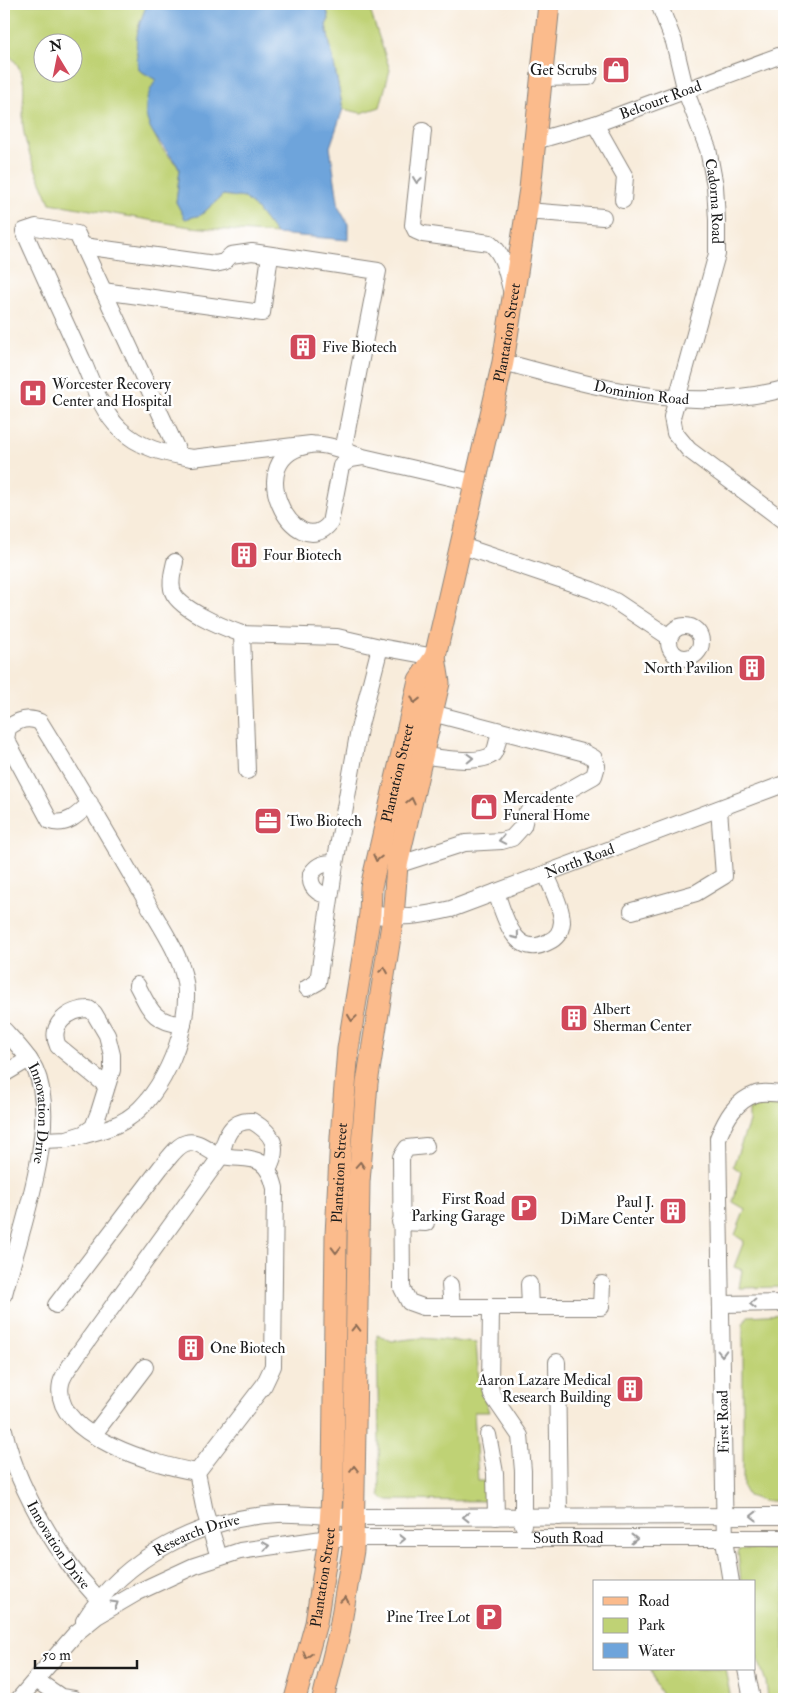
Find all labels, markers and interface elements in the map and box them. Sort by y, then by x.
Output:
north arrow [32,32,82,82]
text: N [47,36,64,55]
shop icon: Get Scrubs [601,55,631,85]
place label: Get Scrubs [530,61,597,80]
street label: Belcourt Road [617,76,705,124]
street label: Cadorna Road [700,157,726,244]
one-way arrow [412,176,423,184]
street label: Plantation Street [490,282,525,384]
building icon: Five Biotech [288,332,318,362]
place label: Five Biotech [322,338,397,357]
place label: Worcester Recovery Center and Hospital [51,375,172,412]
street label: Dominion Road [592,377,690,409]
hospital icon: Worcester Recovery Center and Hospital [18,378,48,408]
building icon: Four Biotech [229,540,259,570]
place label: Four Biotech [263,546,342,565]
building icon: North Pavilion [737,653,767,683]
place label: North Pavilion [644,659,733,678]
one-way arrow [410,696,421,705]
street label: Plantation Street [377,722,419,824]
one-way arrow [466,753,474,764]
place label: Mercadente Funeral Home [503,789,590,825]
shop icon: Mercadente Funeral Home [469,792,499,822]
one-way arrow [405,797,416,806]
office icon: Two Biotech [253,806,283,836]
place label: Two Biotech [287,812,362,831]
one-way arrow [497,834,506,845]
street label: North Road [542,839,618,883]
one-way arrow [372,854,383,863]
one-way arrow [510,930,518,939]
one-way arrow [378,965,389,973]
place label: Albert Sherman Center [592,1000,692,1036]
building icon: Albert Sherman Center [559,1003,589,1033]
one-way arrow [348,1014,358,1023]
street label: Innovation Drive [23,1059,52,1165]
street label: Plantation Street [328,1122,352,1224]
one-way arrow [354,1161,365,1169]
place label: First Road Parking Garage [411,1190,506,1226]
parking icon: First Road Parking Garage [509,1193,539,1223]
place label: Paul J. DiMare Center [561,1193,654,1229]
building icon: Paul J. DiMare Center [658,1196,688,1226]
one-way arrow [331,1246,341,1254]
one-way arrow [748,1299,756,1309]
one-way arrow [351,1324,361,1332]
building icon: One Biotech [176,1333,206,1363]
place label: One Biotech [210,1339,285,1358]
one-way arrow [717,1350,727,1357]
place label: Aaron Lazare Medical Research Building [477,1371,612,1407]
building icon: Aaron Lazare Medical Research Building [615,1374,645,1404]
street label: First Road [713,1390,734,1454]
one-way arrow [349,1464,359,1472]
street label: Innovation Drive [22,1498,94,1593]
street label: Research Drive [150,1510,241,1561]
one-way arrow [750,1511,758,1521]
one-way arrow [462,1512,470,1522]
street label: Plantation Street [306,1527,340,1629]
street label: South Road [533,1529,604,1548]
one-way arrow [398,1533,406,1544]
one-way arrow [631,1533,639,1544]
one-way arrow [262,1541,270,1552]
legend [593,1580,756,1670]
text: Road [638,1592,670,1611]
one-way arrow [339,1596,349,1605]
one-way arrow [110,1601,119,1611]
parking icon: Pine Tree Lot [474,1602,504,1632]
place label: Pine Tree Lot [386,1608,470,1627]
text: Park [638,1616,665,1635]
scale bar [35,1638,138,1670]
text: Water [637,1642,675,1661]
text: 50 m [42,1646,71,1665]
one-way arrow [302,1650,313,1659]

